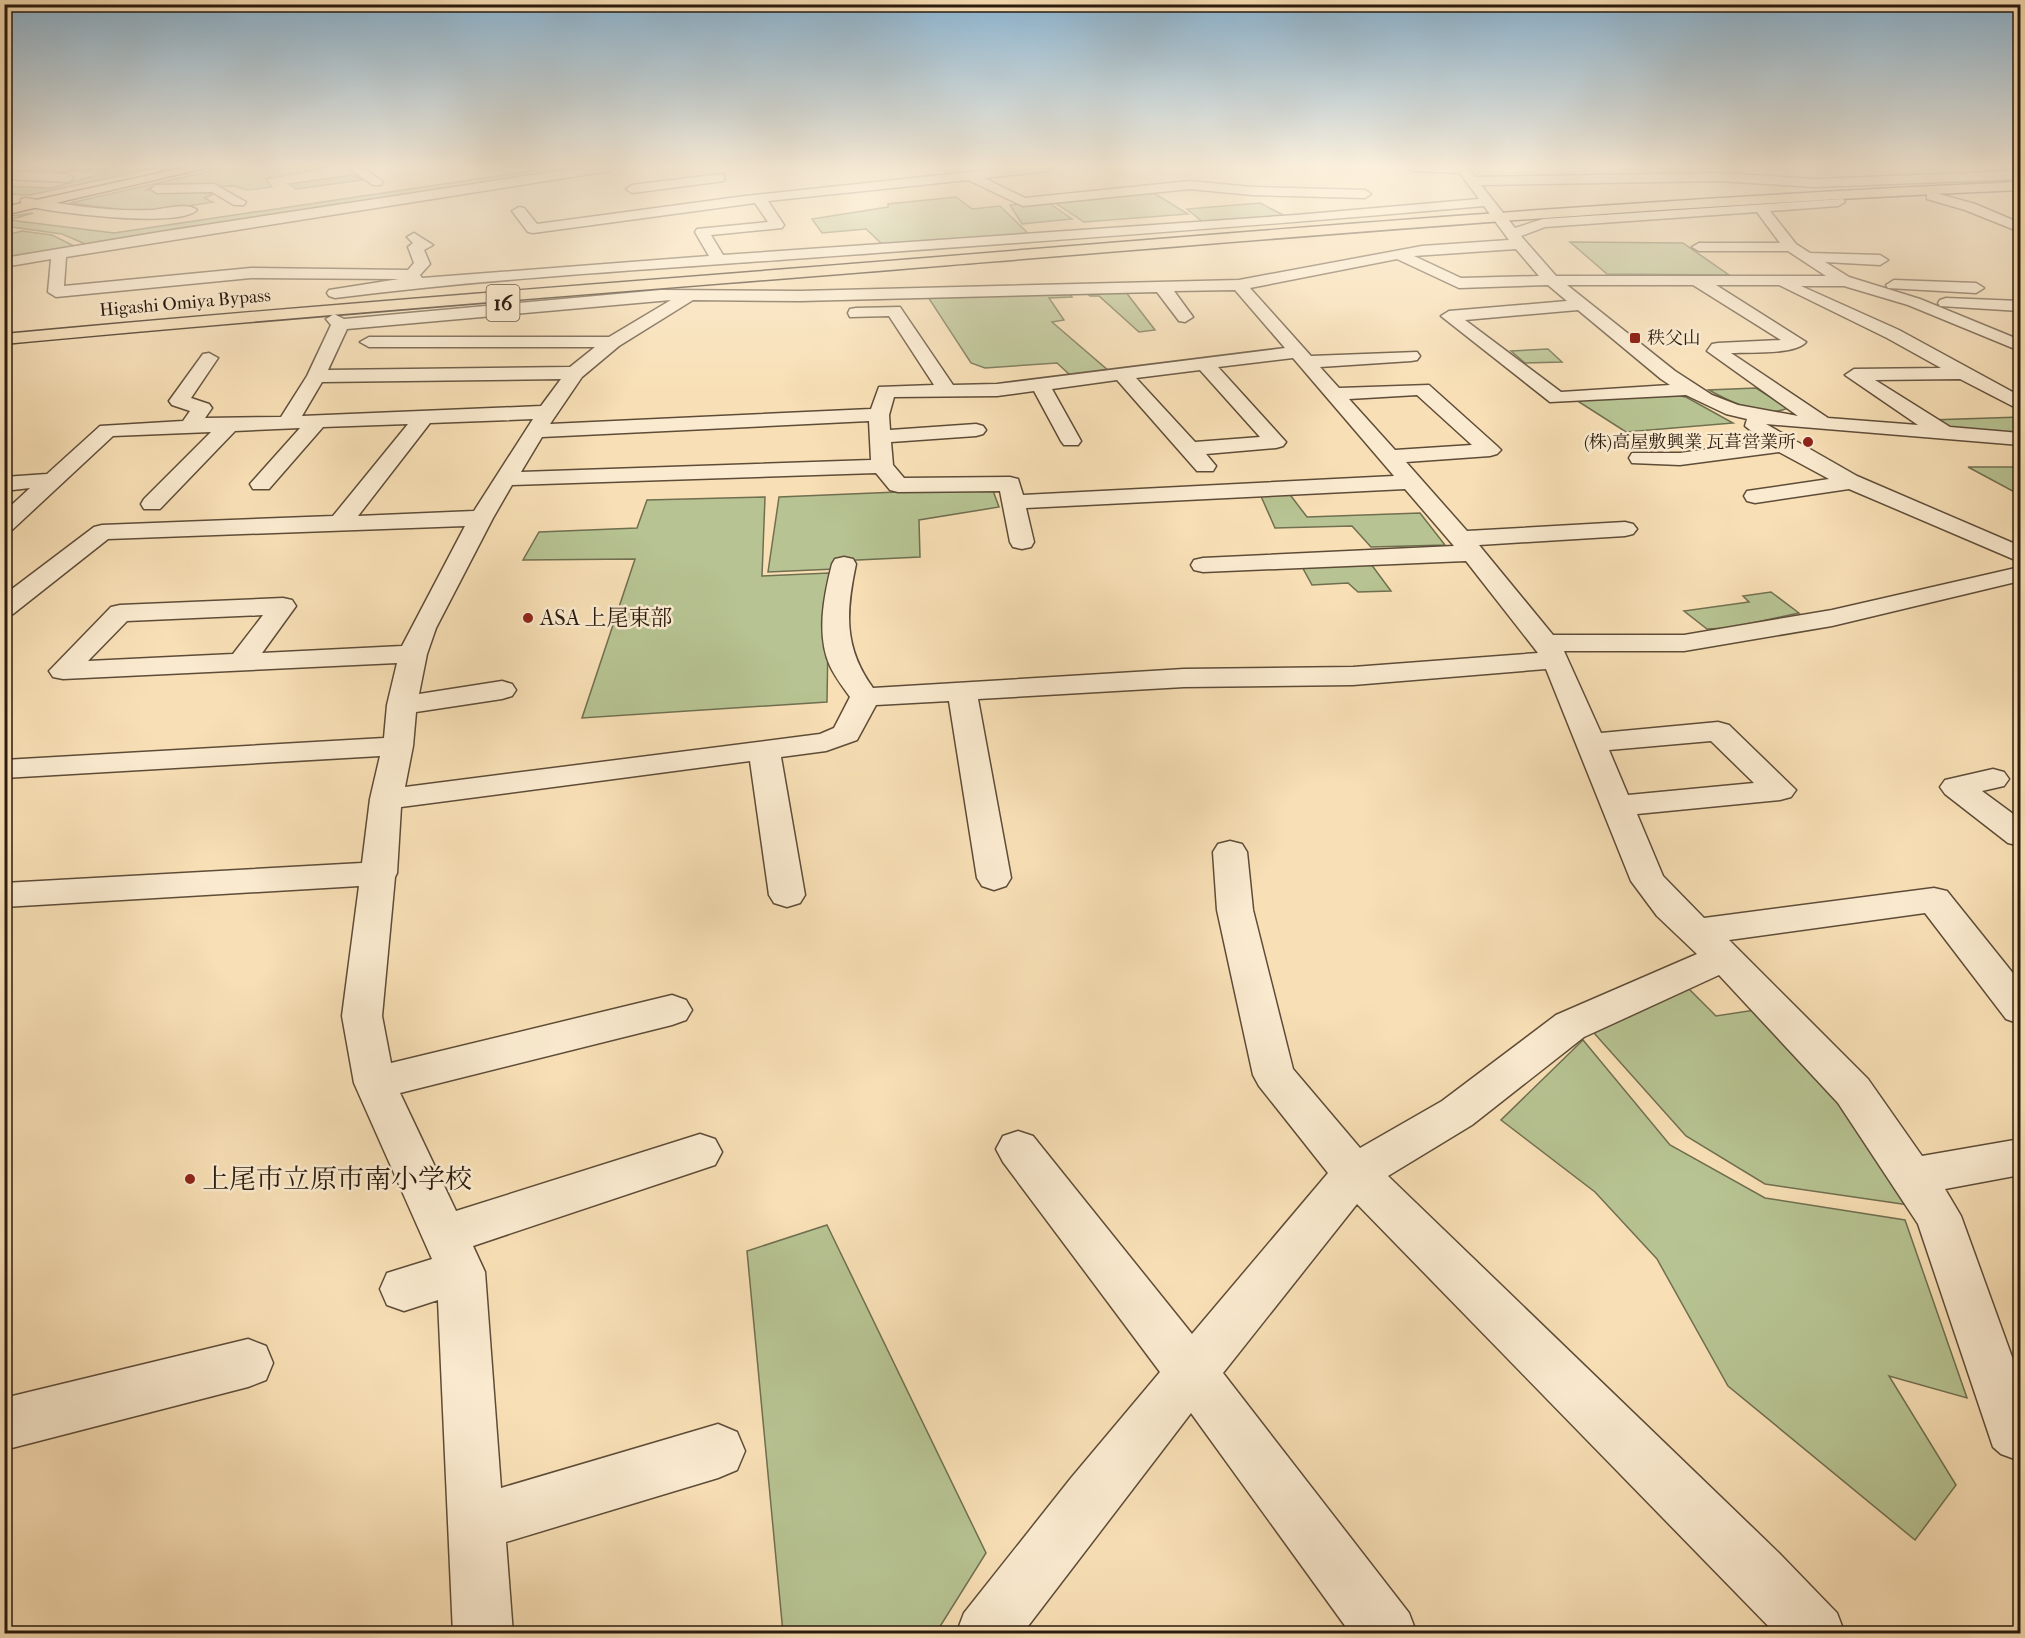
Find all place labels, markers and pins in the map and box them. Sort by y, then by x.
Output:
place label: 秩父山 [1647,328,1701,349]
marker: 秩父山 [1628,331,1642,345]
place label: (株)高屋敷興業 瓦葺営業所 [1584,432,1796,453]
marker: (株)高屋敷興業 瓦葺営業所 [1801,435,1815,449]
place label: ASA 上尾東部 [539,605,673,631]
marker: ASA 上尾東部 [521,611,535,625]
place label: 上尾市立原市南小学校 [202,1163,472,1195]
marker: 上尾市立原市南小学校 [183,1172,197,1186]

